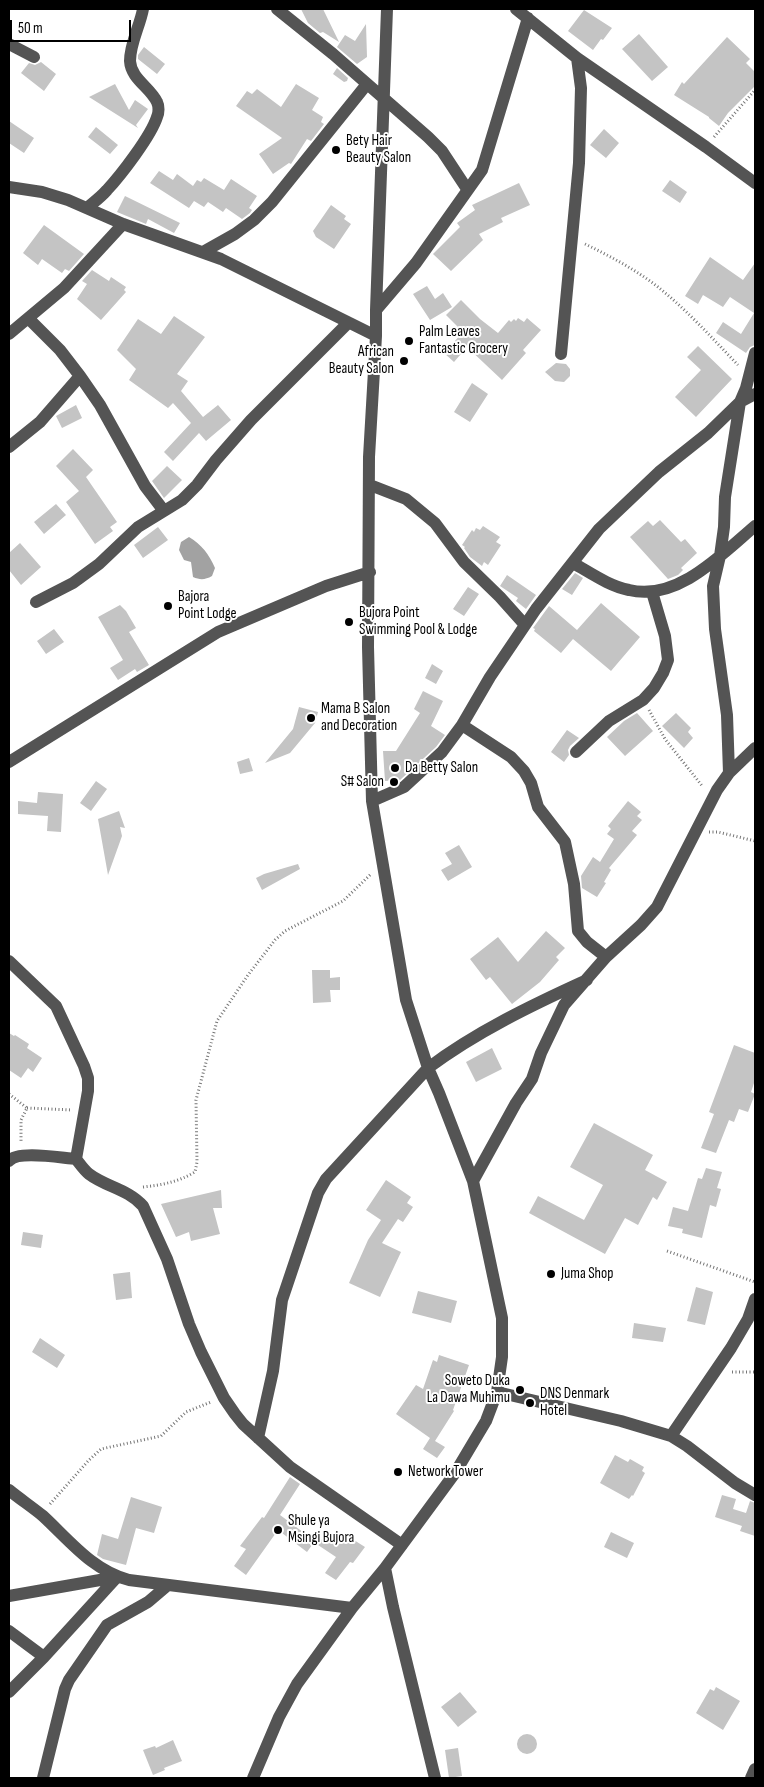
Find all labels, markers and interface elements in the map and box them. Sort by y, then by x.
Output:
scale bar [12,10,134,42]
text: 50 m [18,19,43,38]
place label: Bety Hair Beauty Salon [346,132,411,167]
marker: Bety Hair Beauty Salon [330,144,342,156]
place label: Palm Leaves Fantastic Grocery [419,323,508,358]
marker: Palm Leaves Fantastic Grocery [403,335,415,347]
place label: African Beauty Salon [329,343,394,378]
marker: African Beauty Salon [398,355,410,367]
place label: Bajora Point Lodge [178,588,237,623]
marker: Bajora Point Lodge [162,600,174,612]
place label: Bujora Point Swimming Pool & Lodge [359,604,477,639]
marker: Bujora Point Swimming Pool & Lodge [343,616,355,628]
place label: Mama B Salon and Decoration [321,700,397,735]
marker: Mama B Salon and Decoration [305,712,317,724]
place label: Da Betty Salon [405,759,478,777]
marker: Da Betty Salon [389,762,401,774]
place label: S# Salon [341,773,384,791]
marker: S# Salon [388,776,400,788]
place label: Juma Shop [561,1265,613,1283]
marker: Juma Shop [545,1268,557,1280]
place label: Soweto Duka La Dawa Muhimu [427,1372,510,1407]
marker: Soweto Duka La Dawa Muhimu [514,1384,526,1396]
place label: DNS Denmark Hotel [540,1385,609,1420]
marker: DNS Denmark Hotel [524,1397,536,1409]
place label: Network Tower [408,1463,483,1481]
marker: Network Tower [392,1466,404,1478]
place label: Shule ya Msingi Bujora [288,1512,354,1547]
marker: Shule ya Msingi Bujora [272,1524,284,1536]

